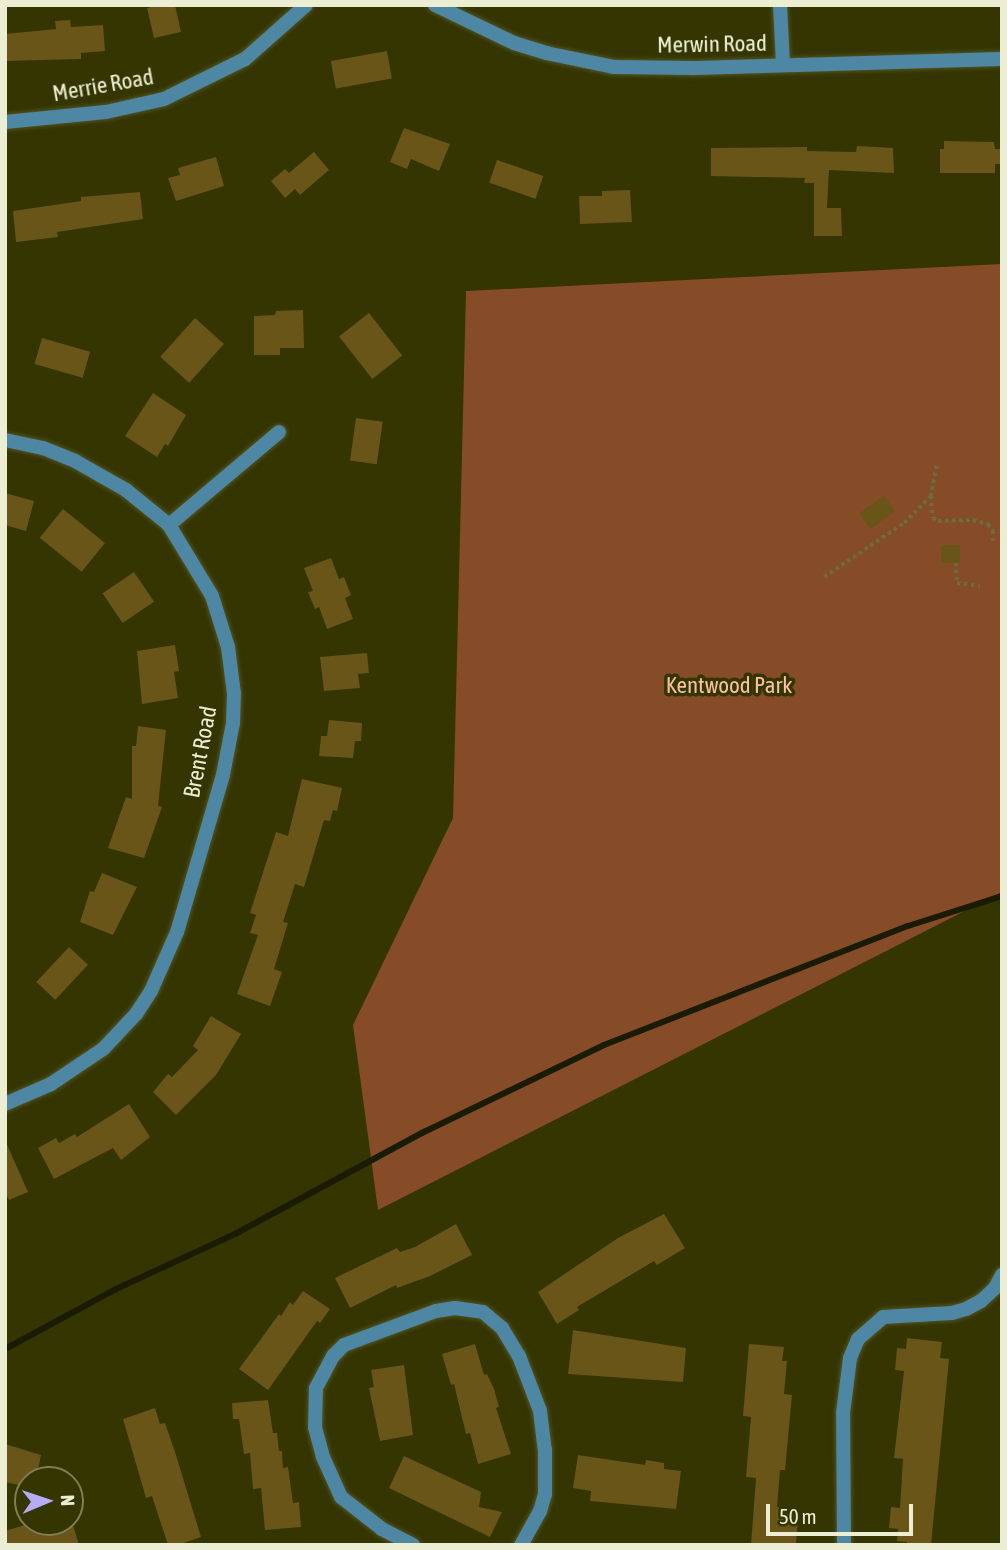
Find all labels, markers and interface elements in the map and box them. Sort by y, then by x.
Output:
street label: Merwin Road [657,29,767,59]
street label: Merrie Road [50,63,156,107]
park label: Kentwood Park [666,671,792,699]
street label: Brent Road [178,704,222,800]
north arrow [14,1466,84,1536]
scale bar [769,1490,916,1534]
text: N [57,1494,79,1506]
text: 50 m [779,1504,817,1528]

